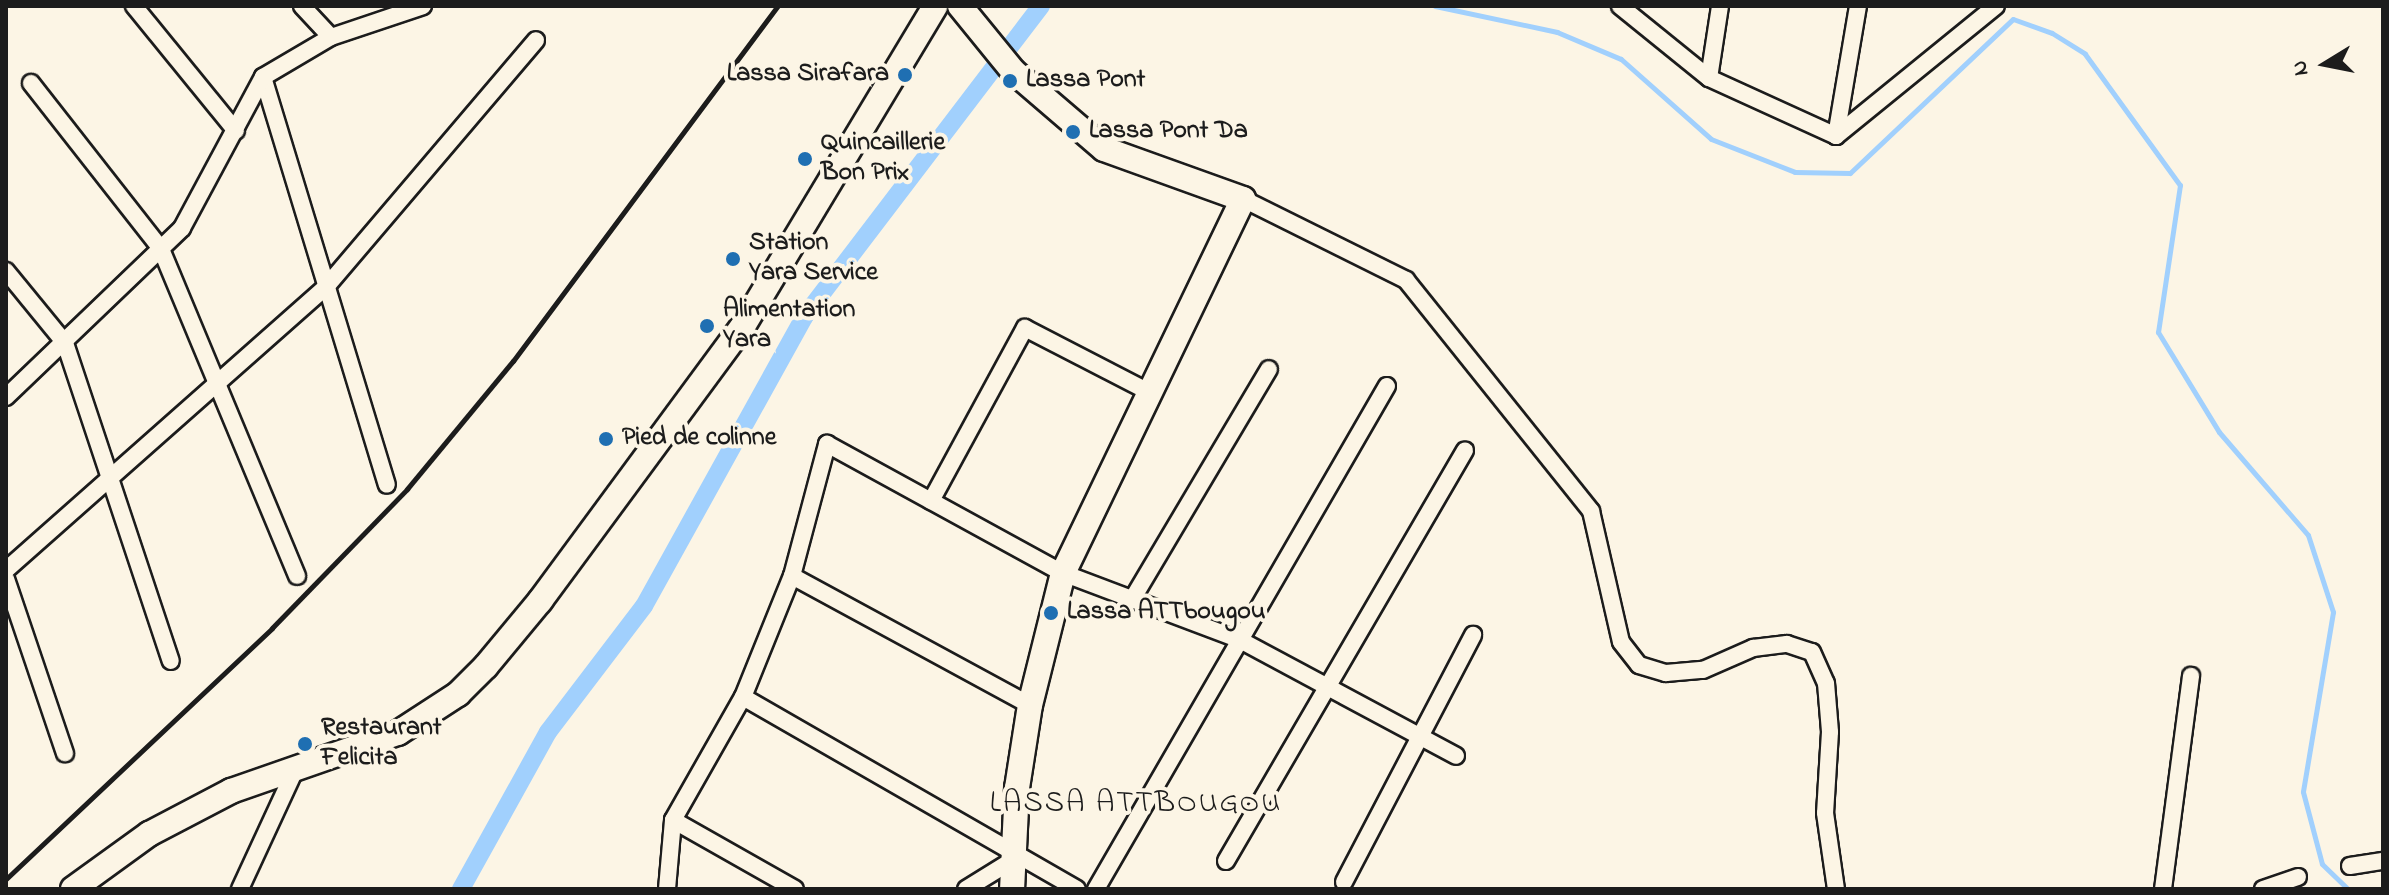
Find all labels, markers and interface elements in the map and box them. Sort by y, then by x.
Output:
north arrow [2285,24,2365,104]
text: N [2284,58,2318,78]
place label: Lassa Sirafara [727,59,889,91]
place label: Lassa Pont [1026,65,1145,97]
marker: Lassa Sirafara [896,66,914,84]
marker: Lassa Pont [1001,72,1019,90]
place label: Lassa Pont Da [1089,116,1248,148]
marker: Lassa Pont Da [1064,123,1082,141]
place label: Quincaillerie Bon Prix [821,128,945,190]
marker: Quincaillerie Bon Prix [796,150,814,168]
place label: Station Yara Service [749,228,878,290]
marker: Station Yara Service [724,250,742,268]
place label: Alimentation Yara [723,295,855,356]
marker: Alimentation Yara [698,317,716,335]
place label: Pied de colinne [622,423,776,455]
marker: Pied de colinne [597,430,615,448]
place label: Lassa ATTbougou [1067,597,1266,629]
marker: Lassa ATTbougou [1042,604,1060,622]
place label: Restaurant Felicita [321,713,441,774]
marker: Restaurant Felicita [296,735,314,753]
district label: LASSA ATTBOUGOU [990,786,1282,822]

